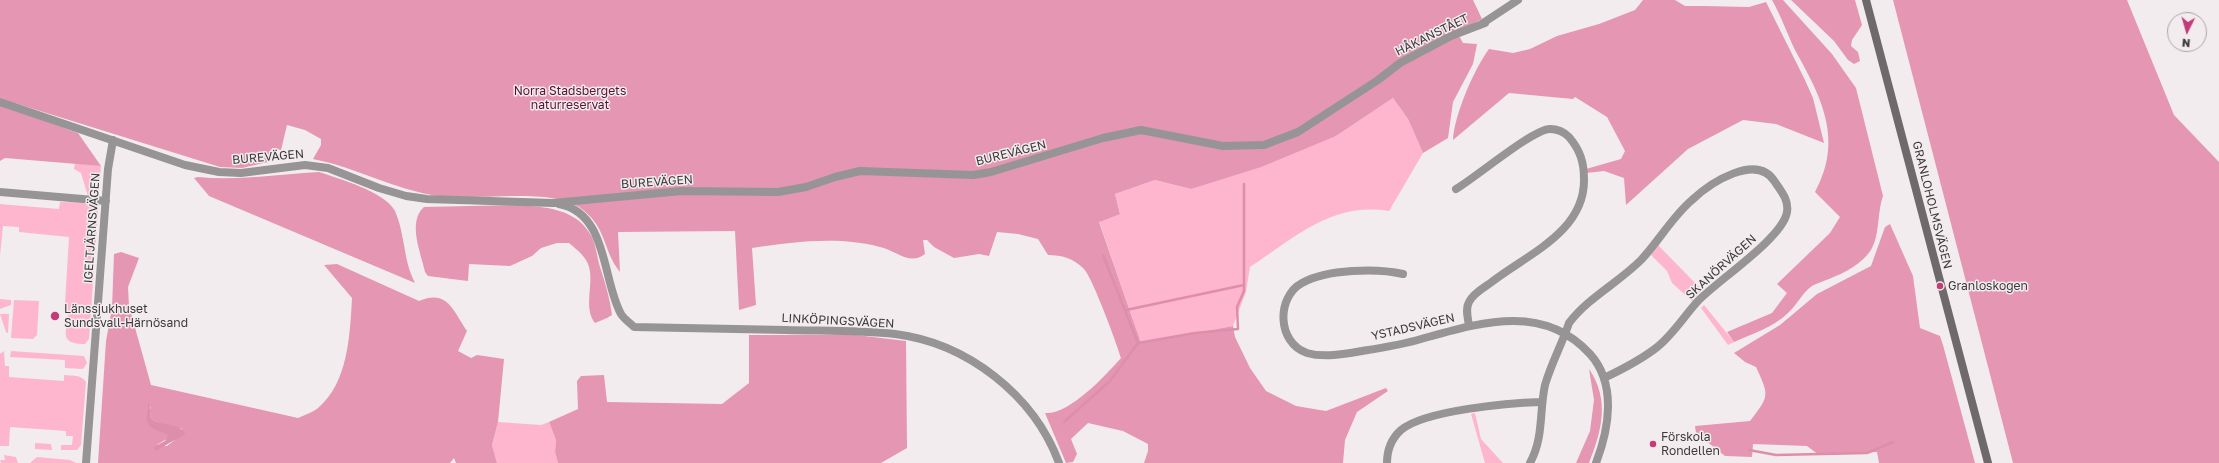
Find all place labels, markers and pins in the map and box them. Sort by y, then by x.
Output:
place label: Granloskogen [1948,279,2028,293]
marker: Granloskogen [1935,281,1945,291]
place label: Länssjukhuset Sundsvall-Härnösand [64,302,188,330]
marker: Länssjukhuset Sundsvall-Härnösand [49,310,61,322]
place label: Förskola Rondellen [1661,430,1720,458]
marker: Förskola Rondellen [1648,439,1658,449]

